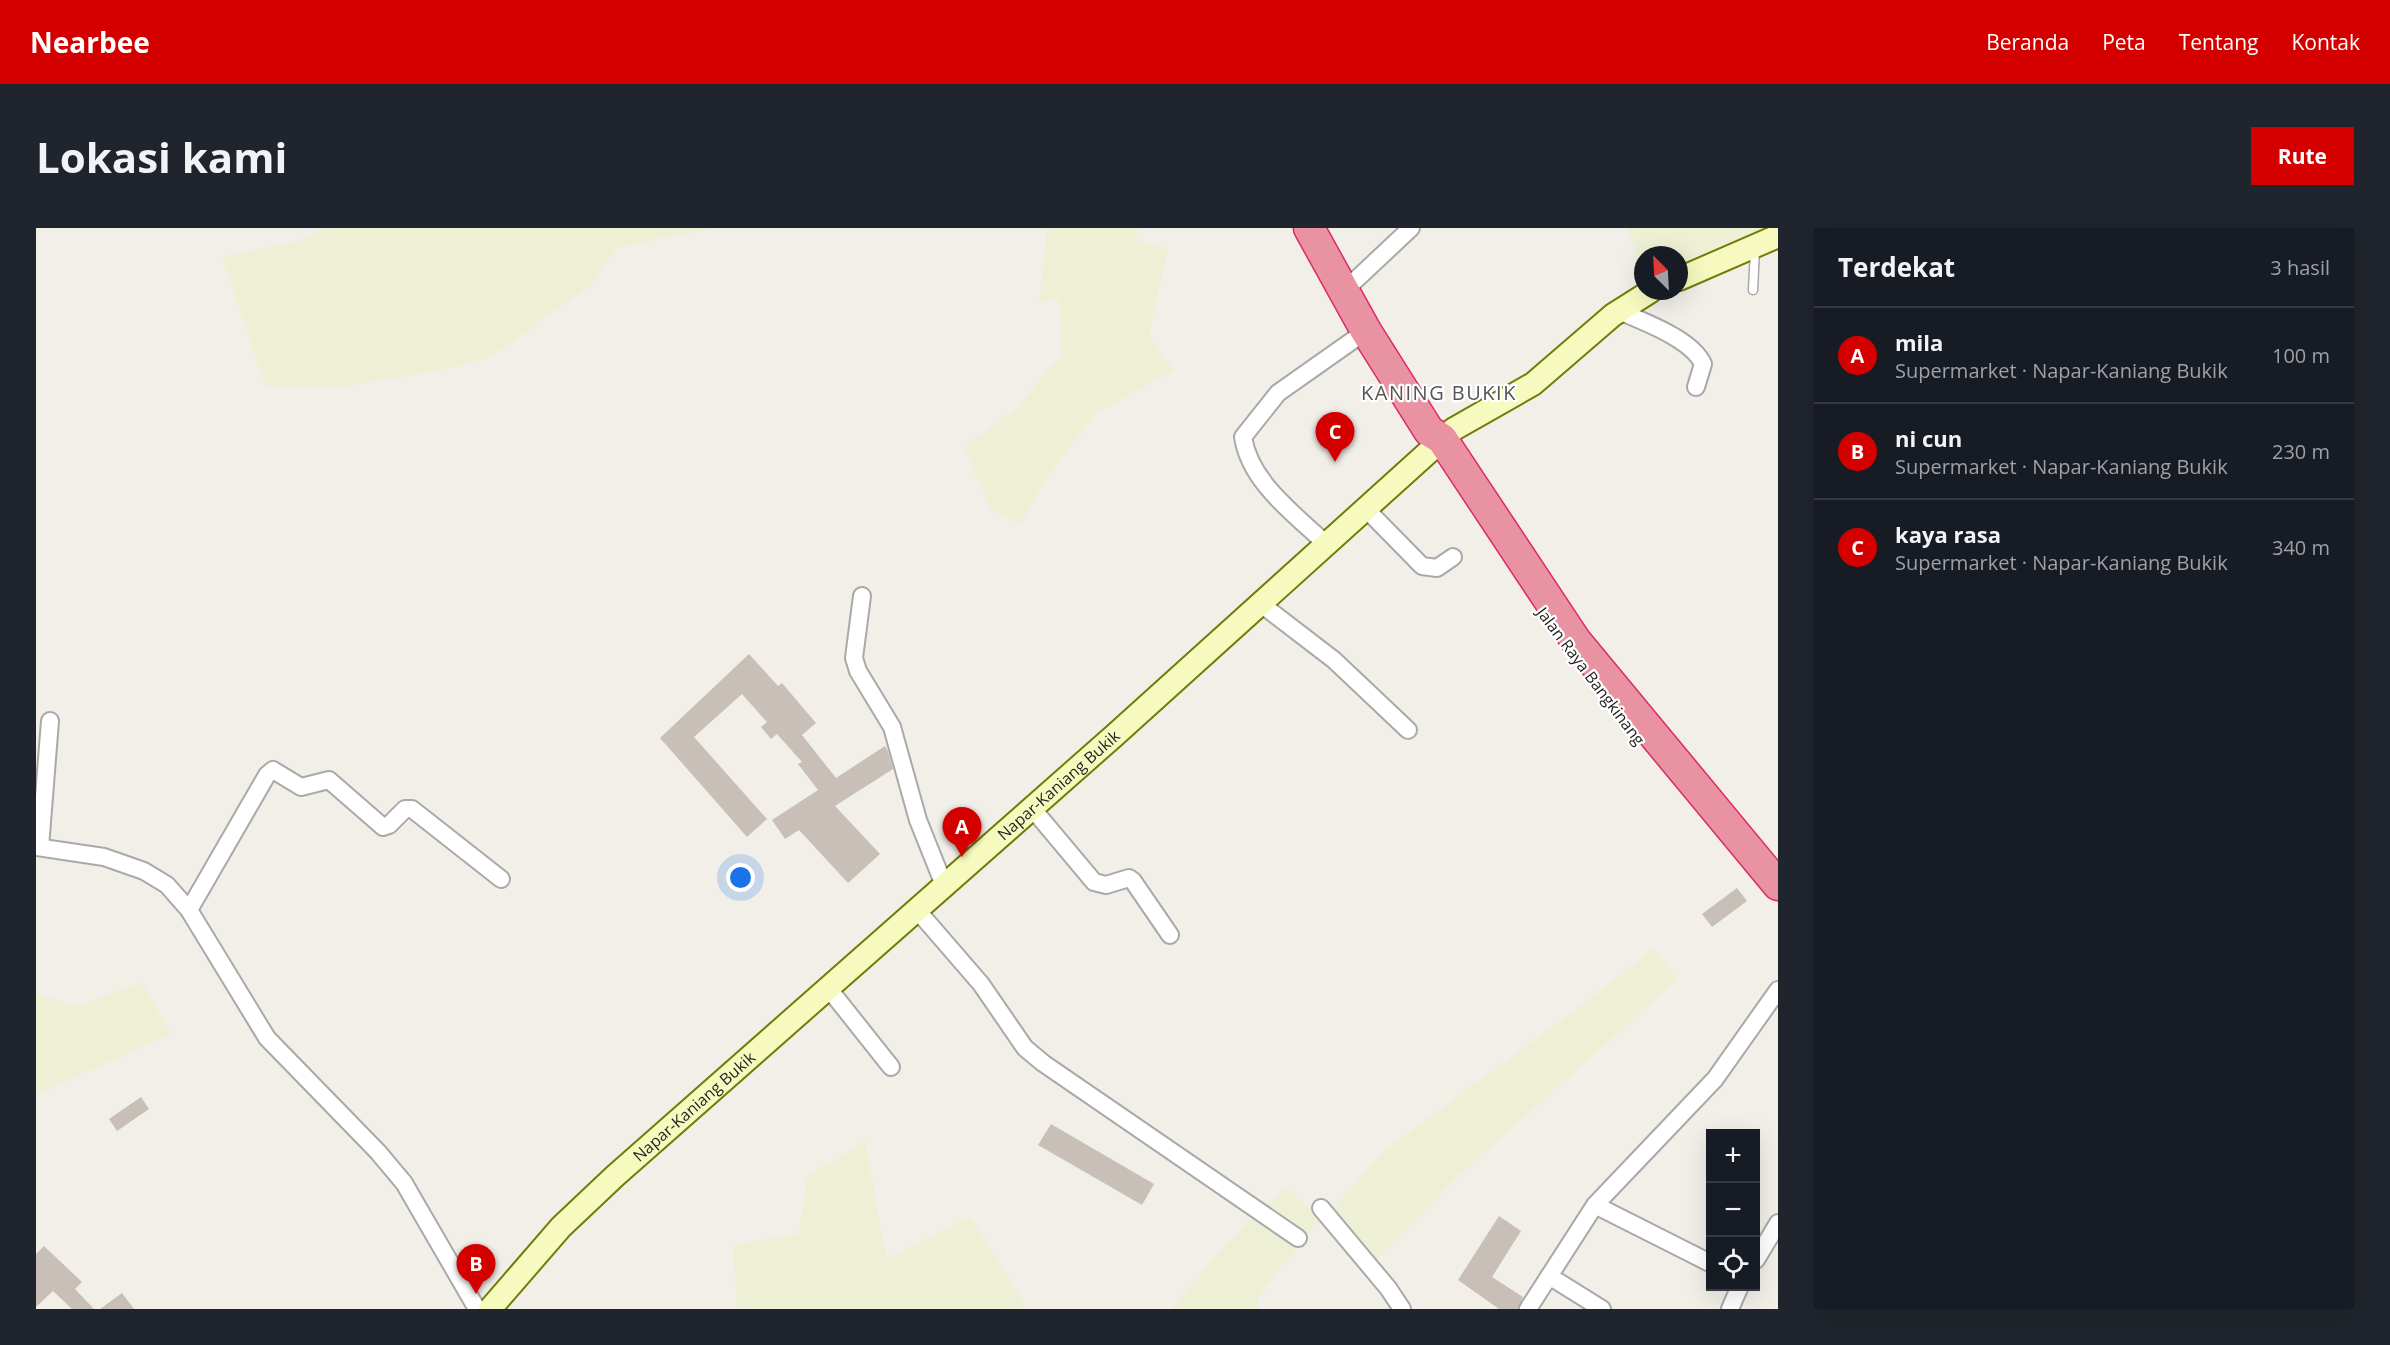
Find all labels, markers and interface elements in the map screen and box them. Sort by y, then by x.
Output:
text: Nearbee [30,23,150,61]
text: Beranda [1986,28,2069,56]
text: Peta [2102,28,2146,56]
text: Tentang [2179,28,2258,56]
text: Kontak [2291,28,2360,56]
button: Rute [2251,127,2354,185]
text: Lokasi kami [36,128,287,185]
north arrow [1634,246,1688,300]
text: Terdekat [1838,249,1955,285]
text: 3 hasil [2270,254,2330,281]
text: mila [1895,327,1943,357]
text: A [1851,342,1864,369]
text: 100 m [2272,342,2330,369]
text: Supermarket · Napar-Kaniang Bukik [1895,357,2228,384]
district label: KANING BUKIK [1361,379,1517,406]
pin: C [1316,412,1354,462]
text: ni cun [1895,423,1962,453]
text: B [1851,438,1864,465]
text: 230 m [2272,438,2330,465]
text: Supermarket · Napar-Kaniang Bukik [1895,453,2228,480]
text: kaya rasa [1895,519,2001,549]
text: C [1851,534,1864,561]
text: 340 m [2272,534,2330,561]
text: Supermarket · Napar-Kaniang Bukik [1895,549,2228,576]
street label: Jalan Raya Bangkinang [1531,601,1650,750]
street label: Napar-Kaniang Bukik [992,725,1125,845]
pin: A [942,808,982,857]
your location [726,863,755,892]
street label: Napar-Kaniang Bukik [628,1046,760,1166]
map controls [1706,1129,1760,1291]
button: + [1706,1129,1760,1183]
button: − [1706,1183,1760,1237]
button: locate [1706,1237,1760,1291]
pin: B [456,1244,496,1294]

